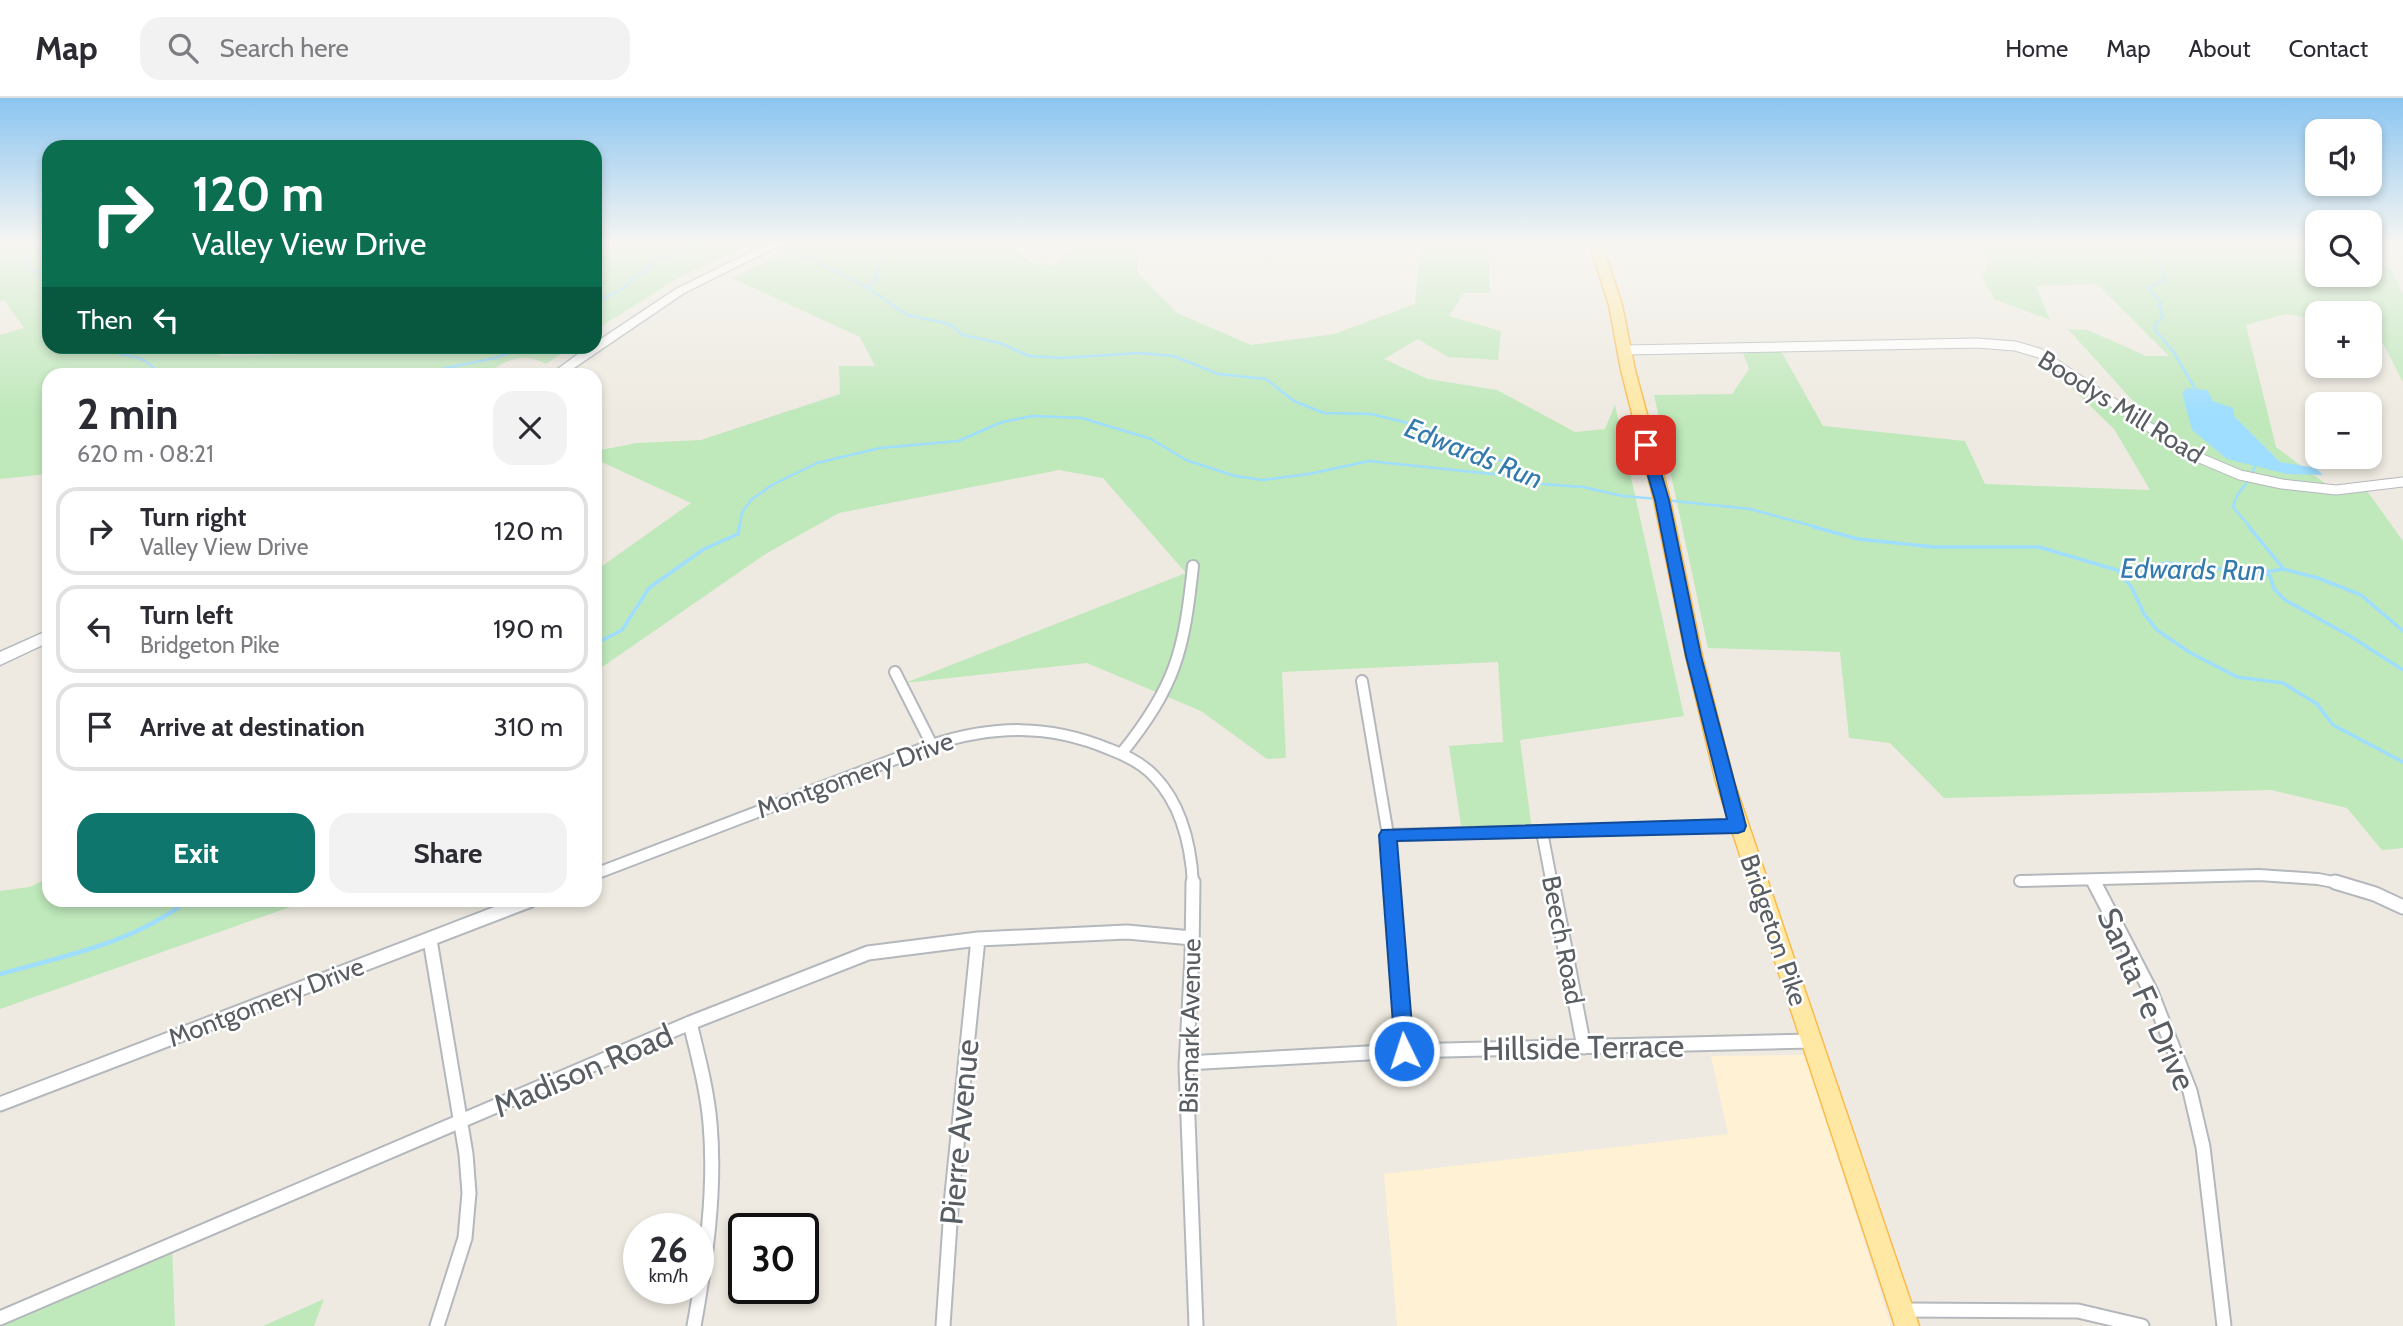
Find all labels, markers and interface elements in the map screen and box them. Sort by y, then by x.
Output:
search box [140,17,630,80]
text: Map [35,28,98,68]
icon: search [164,29,202,67]
text: Search here [220,32,349,64]
text: Home [2005,34,2068,63]
text: Map [2106,34,2151,63]
text: About [2189,34,2251,63]
text: Contact [2289,34,2368,63]
map controls [2305,119,2382,469]
button: sound [2305,119,2382,196]
text: 120 m [192,164,324,223]
icon: right [77,168,168,259]
button: search [2305,210,2382,287]
text: Valley View Drive [192,224,426,263]
icon: left [147,301,185,339]
button: + [2305,301,2382,378]
text: Then [77,304,133,336]
street label: Boodys Mill Road [2032,343,2210,471]
text: 2 min [77,388,178,440]
button: close [493,391,567,465]
button: − [2305,392,2382,469]
water label: Edwards Run [1400,410,1548,496]
pin [1616,415,1676,475]
icon: arrive [1627,426,1665,464]
text: 620 m · 08:21 [77,440,214,468]
text: Turn right [140,501,246,533]
icon: right [81,512,119,550]
text: 120 m [494,515,563,547]
text: Valley View Drive [140,533,308,561]
water label: Edwards Run [2120,551,2266,587]
text: Turn left [140,599,233,631]
icon: left [81,610,119,648]
text: 190 m [493,613,563,645]
text: Bridgeton Pike [140,631,280,659]
icon: arrive [81,708,119,746]
text: Arrive at destination [140,711,365,743]
text: 310 m [494,711,563,743]
street label: Montgomery Drive [752,725,958,825]
button: Exit [77,813,315,893]
button: Share [329,813,567,893]
street label: Bridgeton Pike [1733,850,1815,1010]
street label: Beech Road [1535,873,1591,1007]
street label: Santa Fe Drive [2089,902,2205,1096]
street label: Bismark Avenue [1172,938,1208,1114]
street label: Montgomery Drive [164,950,368,1054]
position arrow [1367,1014,1441,1088]
street label: Madison Road [487,1015,679,1125]
street label: Hillside Terrace [1481,1026,1685,1068]
street label: Pierre Avenue [931,1038,987,1226]
speed limit sign: 30 [728,1213,819,1304]
text: 26 [649,1228,688,1271]
text: km/h [649,1265,688,1287]

